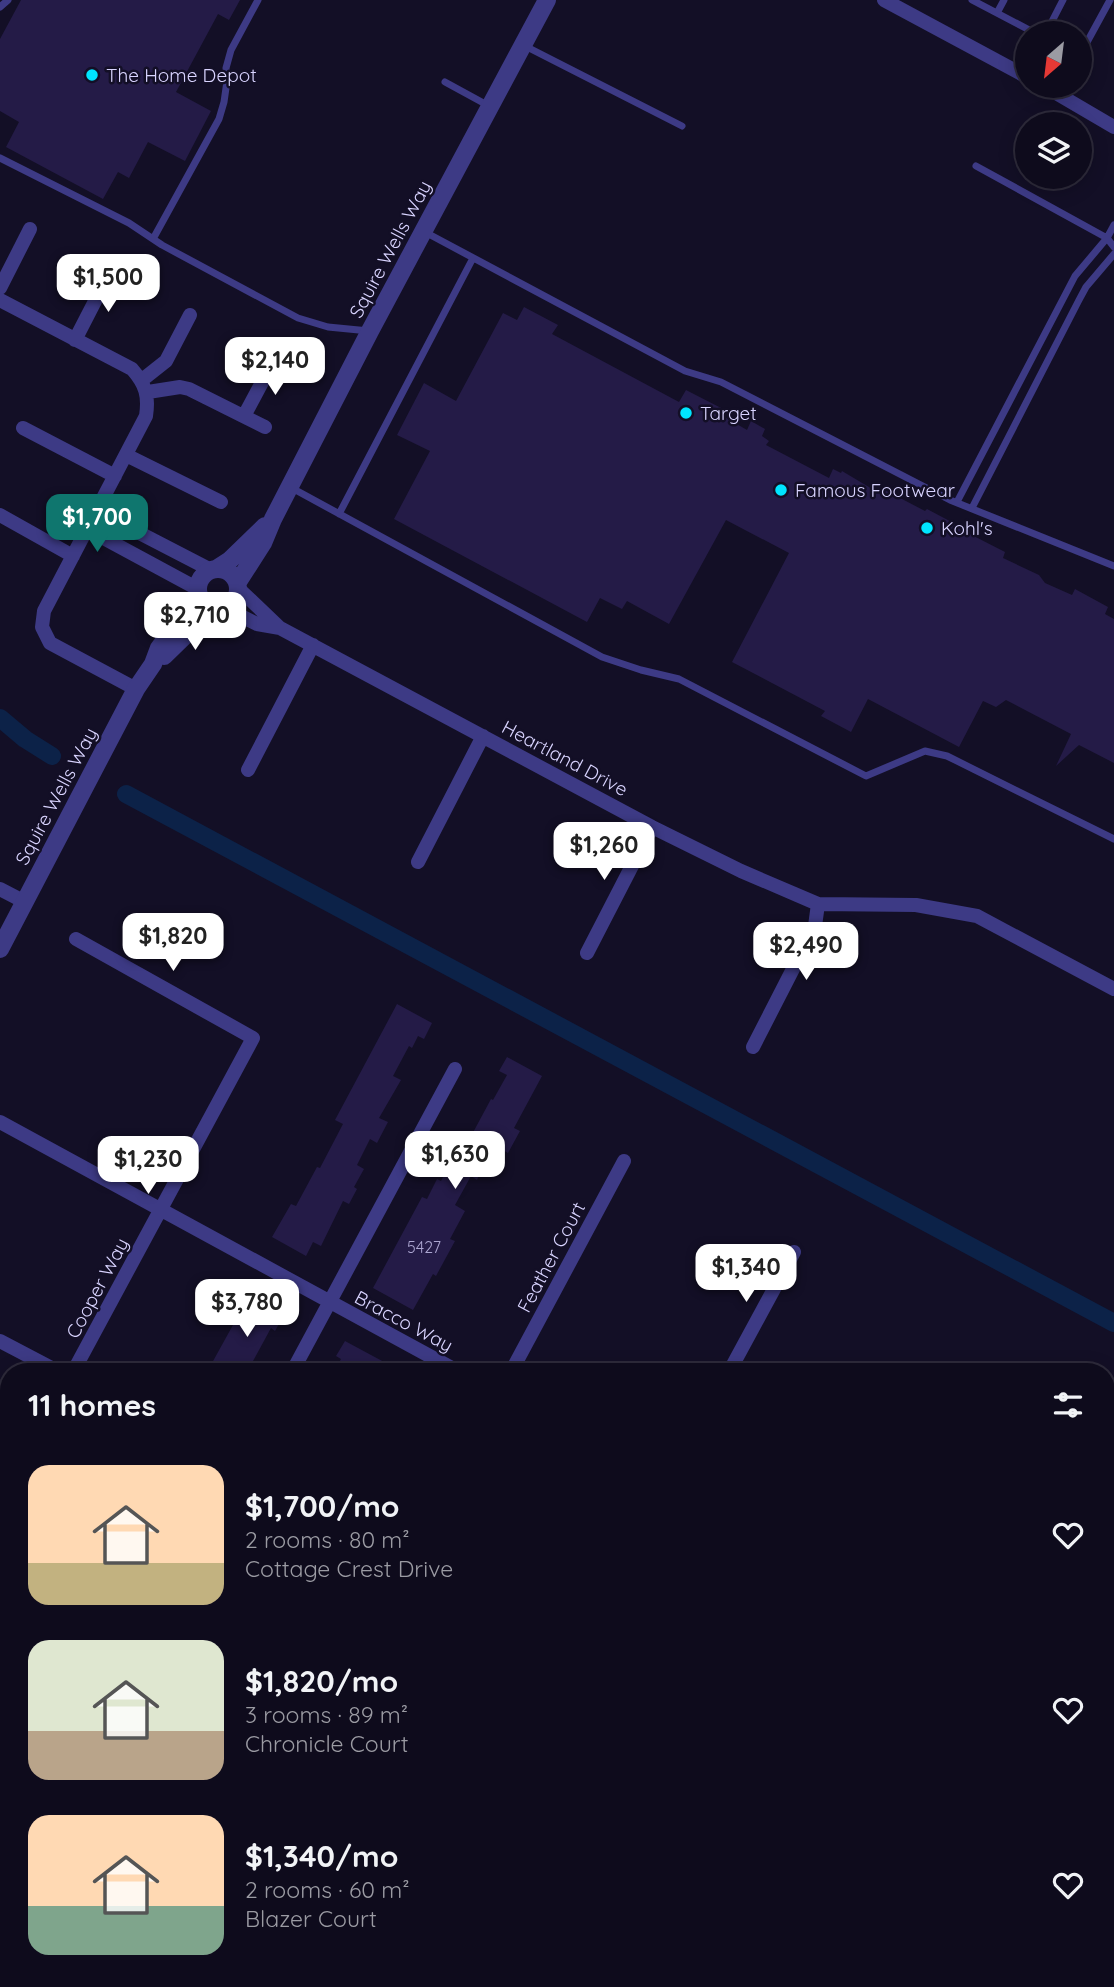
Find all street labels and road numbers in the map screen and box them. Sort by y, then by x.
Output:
street label: Squire Wells Way [344,176,436,322]
street label: Heartland Drive [498,715,632,801]
street label: Squire Wells Way [10,723,102,869]
street label: Feather Court [512,1198,590,1316]
street label: Cooper Way [60,1234,134,1342]
street label: Bracco Way [351,1285,457,1357]

